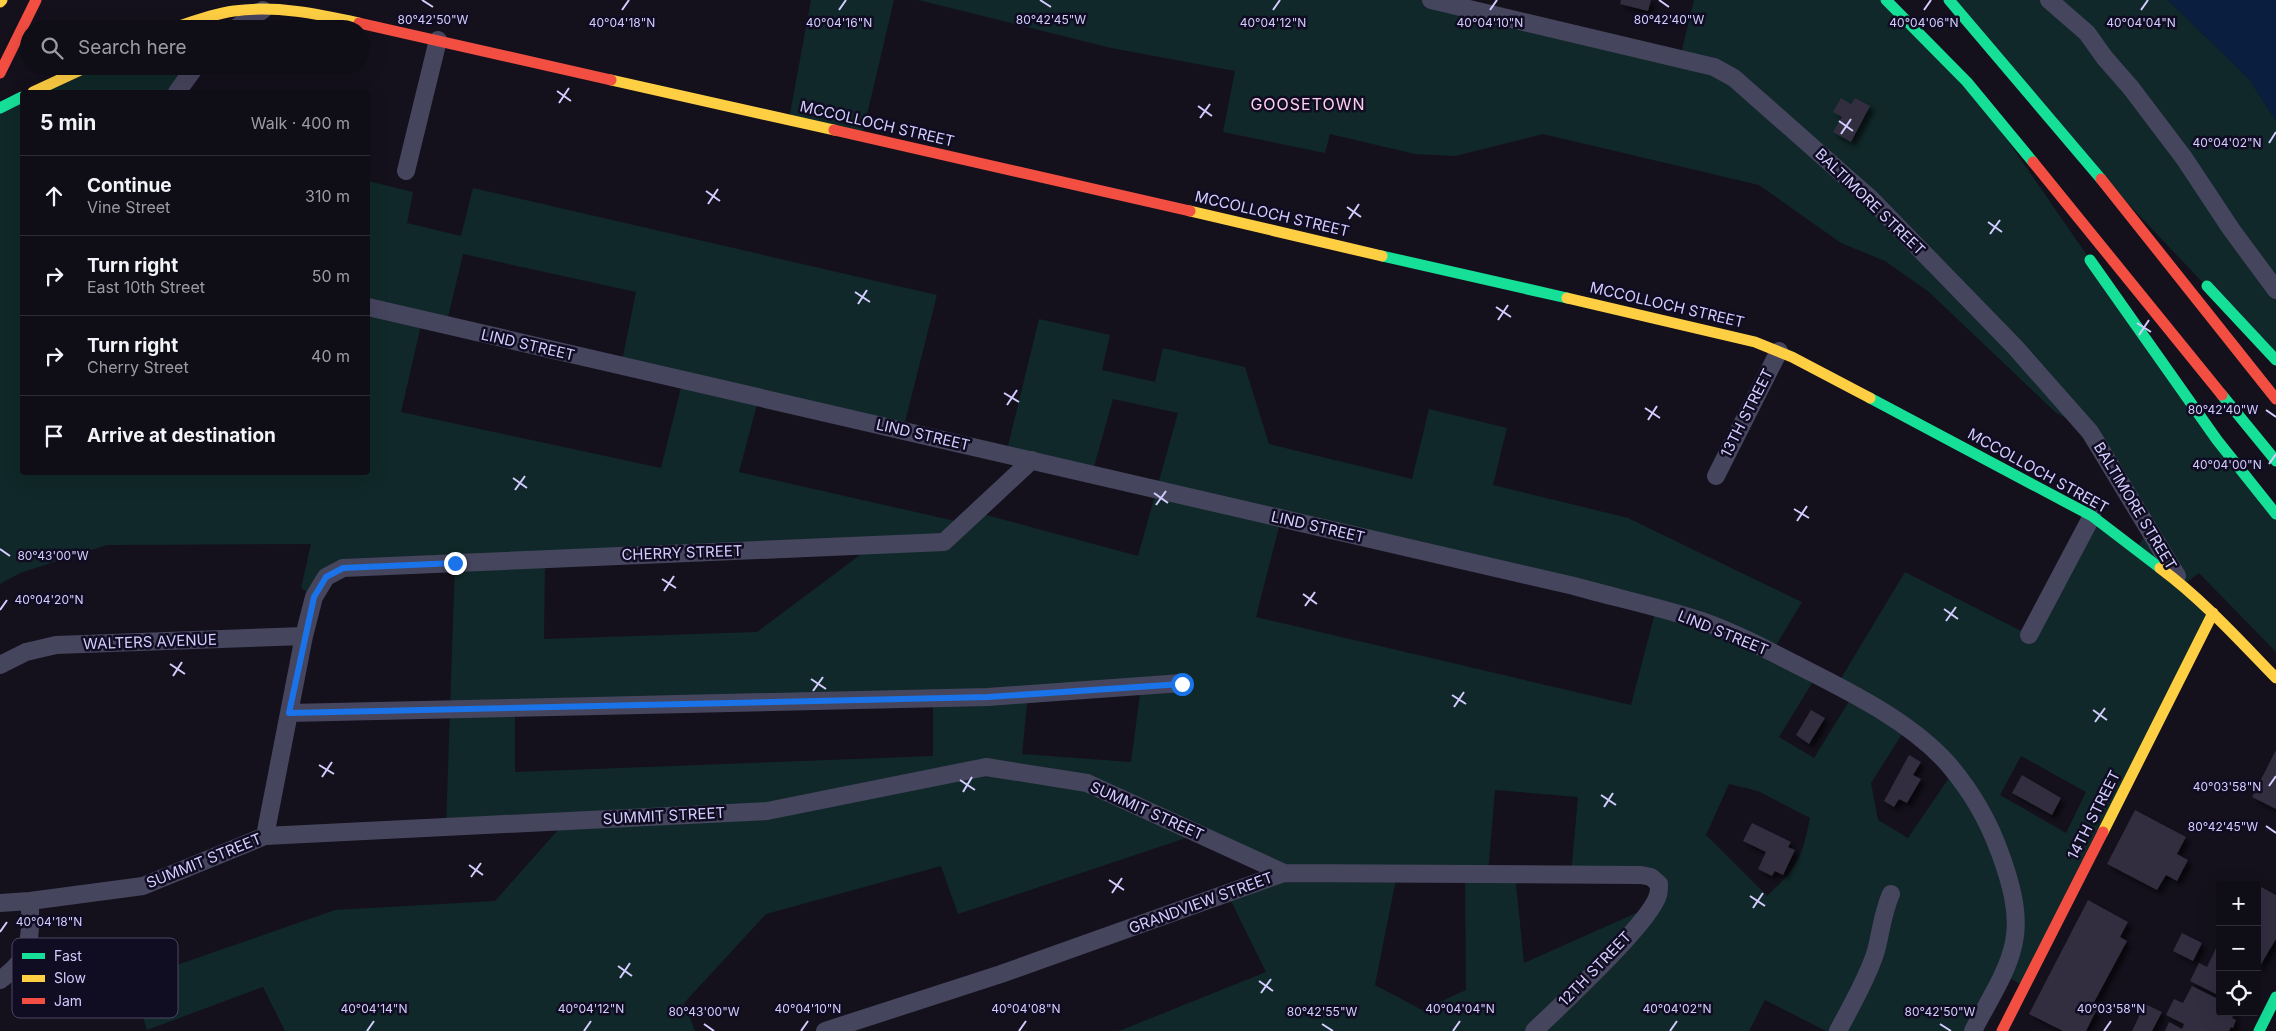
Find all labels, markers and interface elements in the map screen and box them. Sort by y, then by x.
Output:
text: 80°42'50"W [398,12,469,27]
text: 80°42'45"W [1016,12,1086,27]
text: 80°42'40"W [1634,12,1704,27]
text: 40°04'18"N [589,15,655,30]
text: 40°04'16"N [806,15,872,30]
text: 40°04'12"N [1240,15,1306,30]
text: 40°04'10"N [1457,15,1523,30]
text: 40°04'06"N [1889,15,1959,30]
text: 40°04'04"N [2106,15,2176,30]
search box [20,20,370,75]
icon: search [38,34,66,62]
text: Search here [78,36,187,59]
district label: GOOSETOWN [1250,94,1366,114]
street label: MCCOLLOCH STREET [798,96,956,151]
text: 5 min [40,110,96,135]
text: Walk · 400 m [251,113,350,133]
text: 40°04'02"N [2192,135,2262,150]
street label: BALTIMORE STREET [1811,144,1929,259]
text: Continue [87,174,172,197]
icon: ahead [40,182,68,210]
text: 310 m [305,186,350,206]
street label: MCCOLLOCH STREET [1193,186,1351,241]
text: Vine Street [87,197,170,217]
text: Turn right [87,254,178,277]
icon: right [40,262,68,290]
text: 50 m [312,266,350,286]
text: East 10th Street [87,277,205,297]
street label: MCCOLLOCH STREET [1588,277,1746,332]
street label: LIND STREET [479,325,577,365]
text: Turn right [87,334,178,357]
icon: right [40,342,68,370]
text: 40 m [311,346,350,366]
text: Cherry Street [87,357,189,377]
street label: 13TH STREET [1716,365,1777,460]
text: 80°42'40"W [2188,402,2258,417]
street label: LIND STREET [874,415,972,455]
icon: arrive [40,422,68,450]
text: Arrive at destination [87,424,276,447]
street label: MCCOLLOCH STREET [1965,424,2112,517]
street label: BALTIMORE STREET [2090,438,2181,573]
text: 40°04'00"N [2192,457,2262,472]
street label: LIND STREET [1269,507,1367,547]
street label: CHERRY STREET [621,541,743,564]
text: 80°43'00"W [17,548,89,563]
route end [444,552,467,575]
text: 40°04'20"N [14,592,84,607]
street label: LIND STREET [1675,606,1771,659]
street label: WALTERS AVENUE [83,630,217,653]
route start [1171,673,1194,696]
street label: 14TH STREET [2063,767,2124,863]
street label: SUMMIT STREET [1087,777,1207,844]
text: 40°03'58"N [2193,779,2261,794]
street label: SUMMIT STREET [602,803,726,828]
text: 80°42'45"W [2188,819,2258,834]
street label: SUMMIT STREET [143,829,264,892]
street label: GRANDVIEW STREET [1126,868,1275,937]
map controls [2216,881,2261,1016]
button: + [2216,881,2261,926]
text: 40°04'18"N [16,914,82,929]
button: − [2216,926,2261,971]
street label: 12TH STREET [1554,927,1635,1010]
legend [12,938,178,1018]
text: Fast [54,947,82,964]
text: Slow [54,969,86,986]
button: locate [2216,971,2261,1016]
text: Jam [54,992,82,1009]
text: 40°04'14"N [341,1001,407,1016]
text: 40°04'12"N [558,1001,624,1016]
text: 40°04'10"N [775,1001,841,1016]
text: 40°04'08"N [991,1001,1061,1016]
text: 40°04'04"N [1425,1001,1495,1016]
text: 40°04'02"N [1642,1001,1712,1016]
text: 40°03'58"N [2077,1001,2145,1016]
text: 80°43'00"W [668,1004,740,1019]
text: 80°42'55"W [1287,1004,1357,1019]
text: 80°42'50"W [1905,1004,1976,1019]

